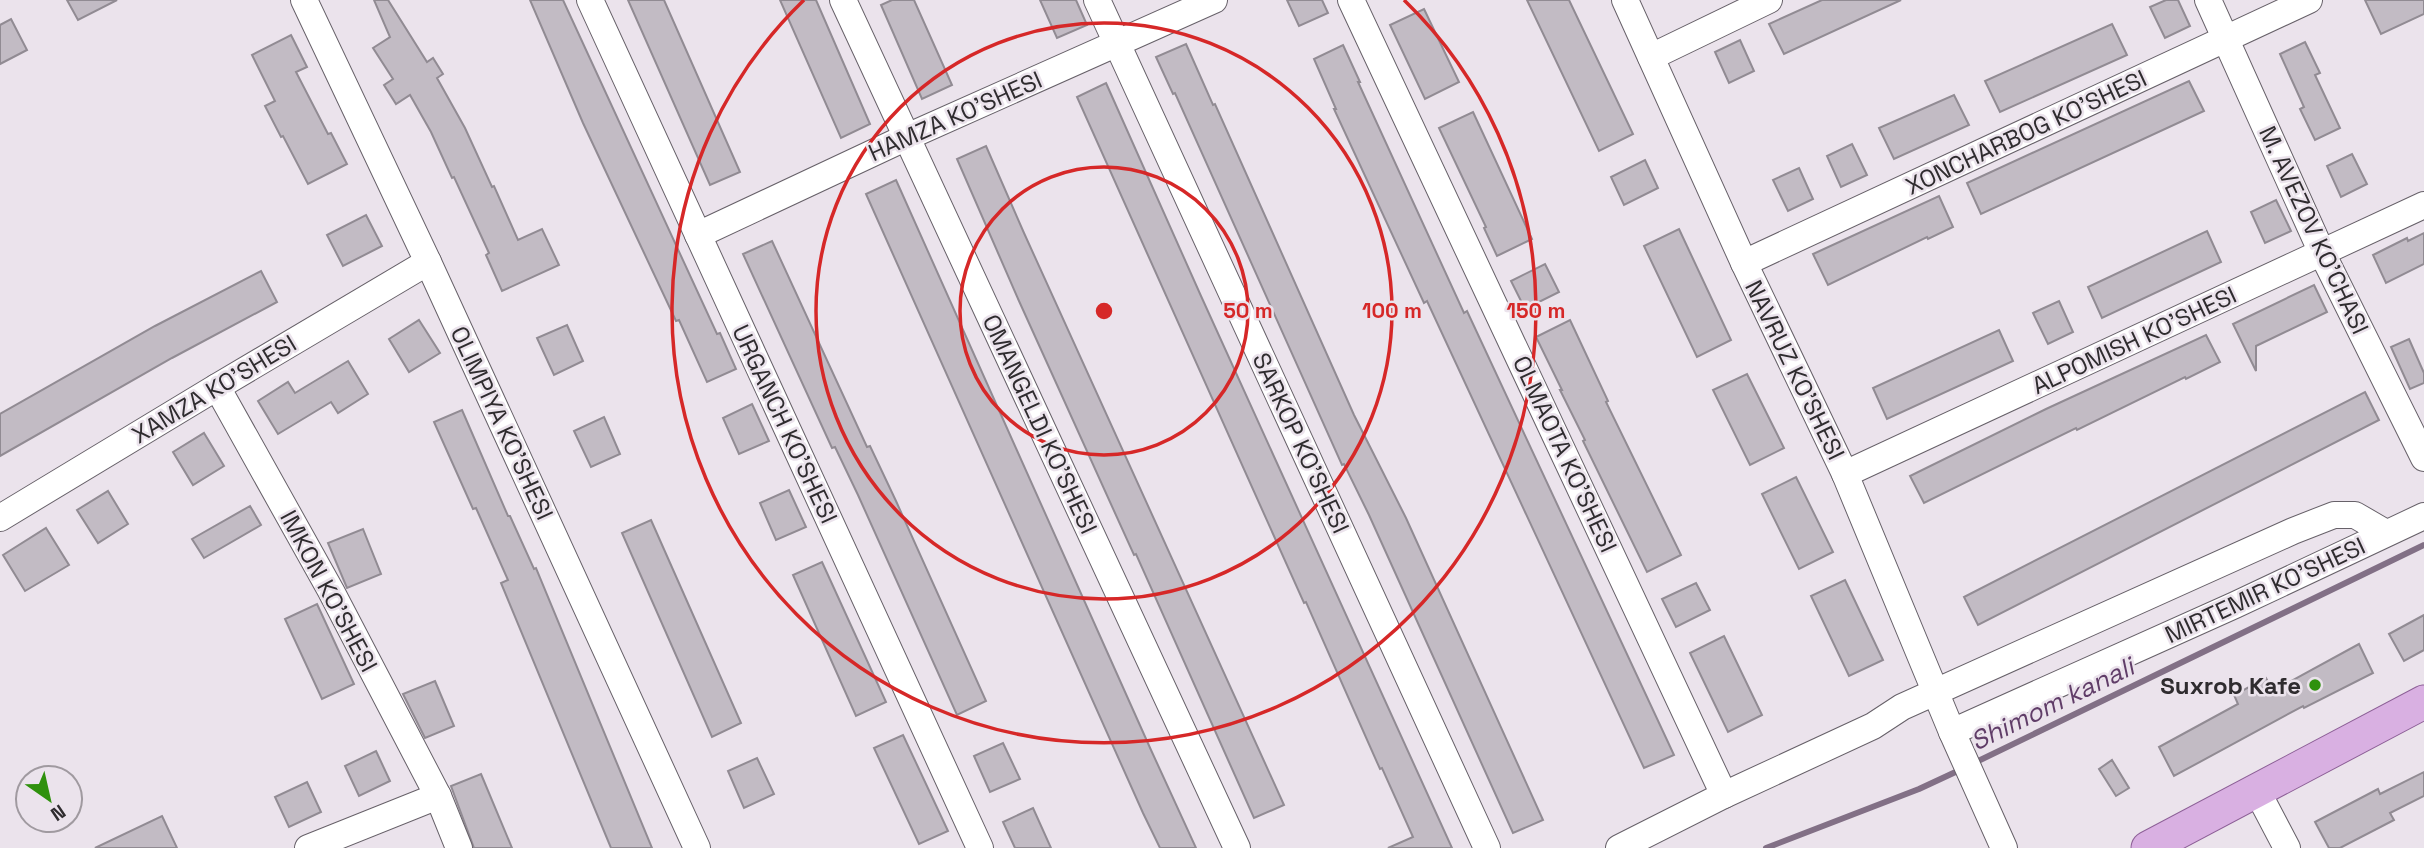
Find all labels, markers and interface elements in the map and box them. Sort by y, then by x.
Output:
street label: XONCHARBOG KO'SHESI [1901,63,2151,201]
street label: HAMZA KO'SHESI [863,64,1047,168]
street label: M. AVEZOV KO'CHASI [2252,121,2376,339]
street label: NAVRUZ KO'SHESI [1738,275,1852,465]
street label: ALPOMISH KO'SHESI [2027,279,2241,401]
text: 50 m [1223,297,1273,324]
text: 100 m [1362,297,1422,324]
text: 150 m [1507,297,1565,324]
centre of rings [1092,299,1116,323]
street label: OMANGELDI KO'SHESI [976,309,1104,539]
street label: URGANCH KO'SHESI [725,320,845,528]
street label: OLIMPIYA KO'SHESI [444,321,560,525]
street label: XAMZA KO'SHESI [126,328,302,450]
street label: SARKOP KO'SHESI [1246,348,1356,538]
street label: OLMAOTA KO'SHESI [1506,351,1624,557]
street label: IMKON KO'SHESI [273,505,385,677]
street label: MIRTEMIR KO'SHESI [2160,530,2370,650]
water label: Shimom kanali [1965,649,2142,758]
place label: Suxrob Kafe [2160,670,2301,701]
marker: Suxrob Kafe [2307,677,2323,693]
north arrow [14,764,84,834]
text: N [46,799,70,827]

